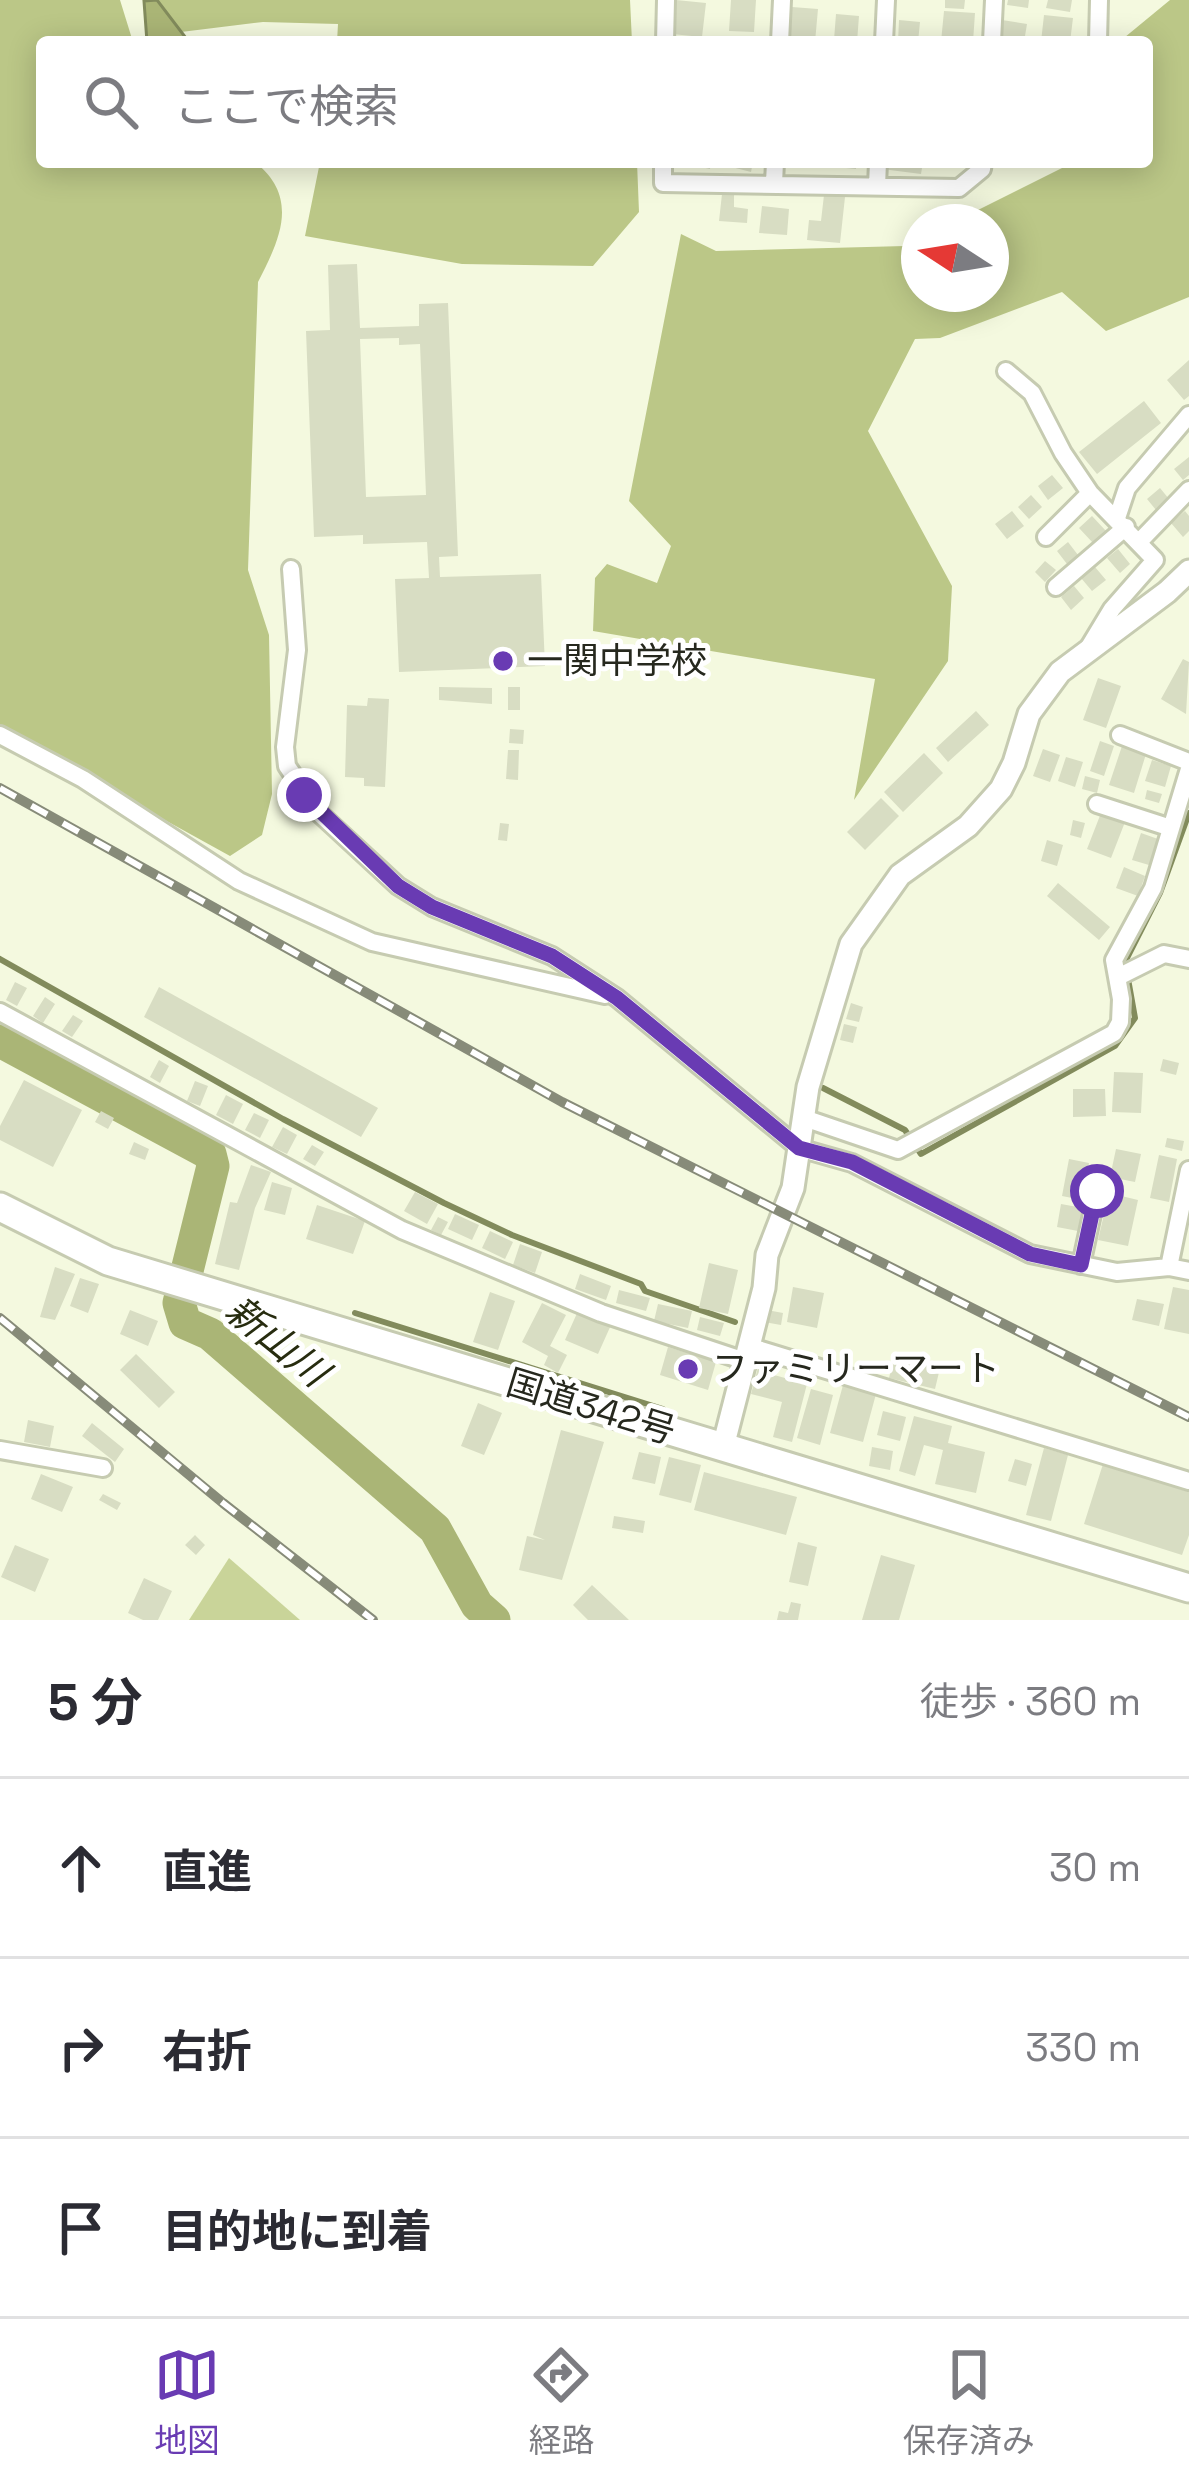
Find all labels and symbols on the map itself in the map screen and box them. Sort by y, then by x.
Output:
north arrow [901,204,1009,312]
place label: 一関中学校 [527,638,707,684]
marker: 一関中学校 [490,648,516,674]
route end [277,768,331,822]
route start [1070,1164,1124,1218]
water label: 新山川 [216,1285,341,1399]
place label: ファミリーマート [712,1346,1000,1392]
marker: ファミリーマート [675,1356,701,1382]
street label: 国道342号 [501,1360,681,1454]

